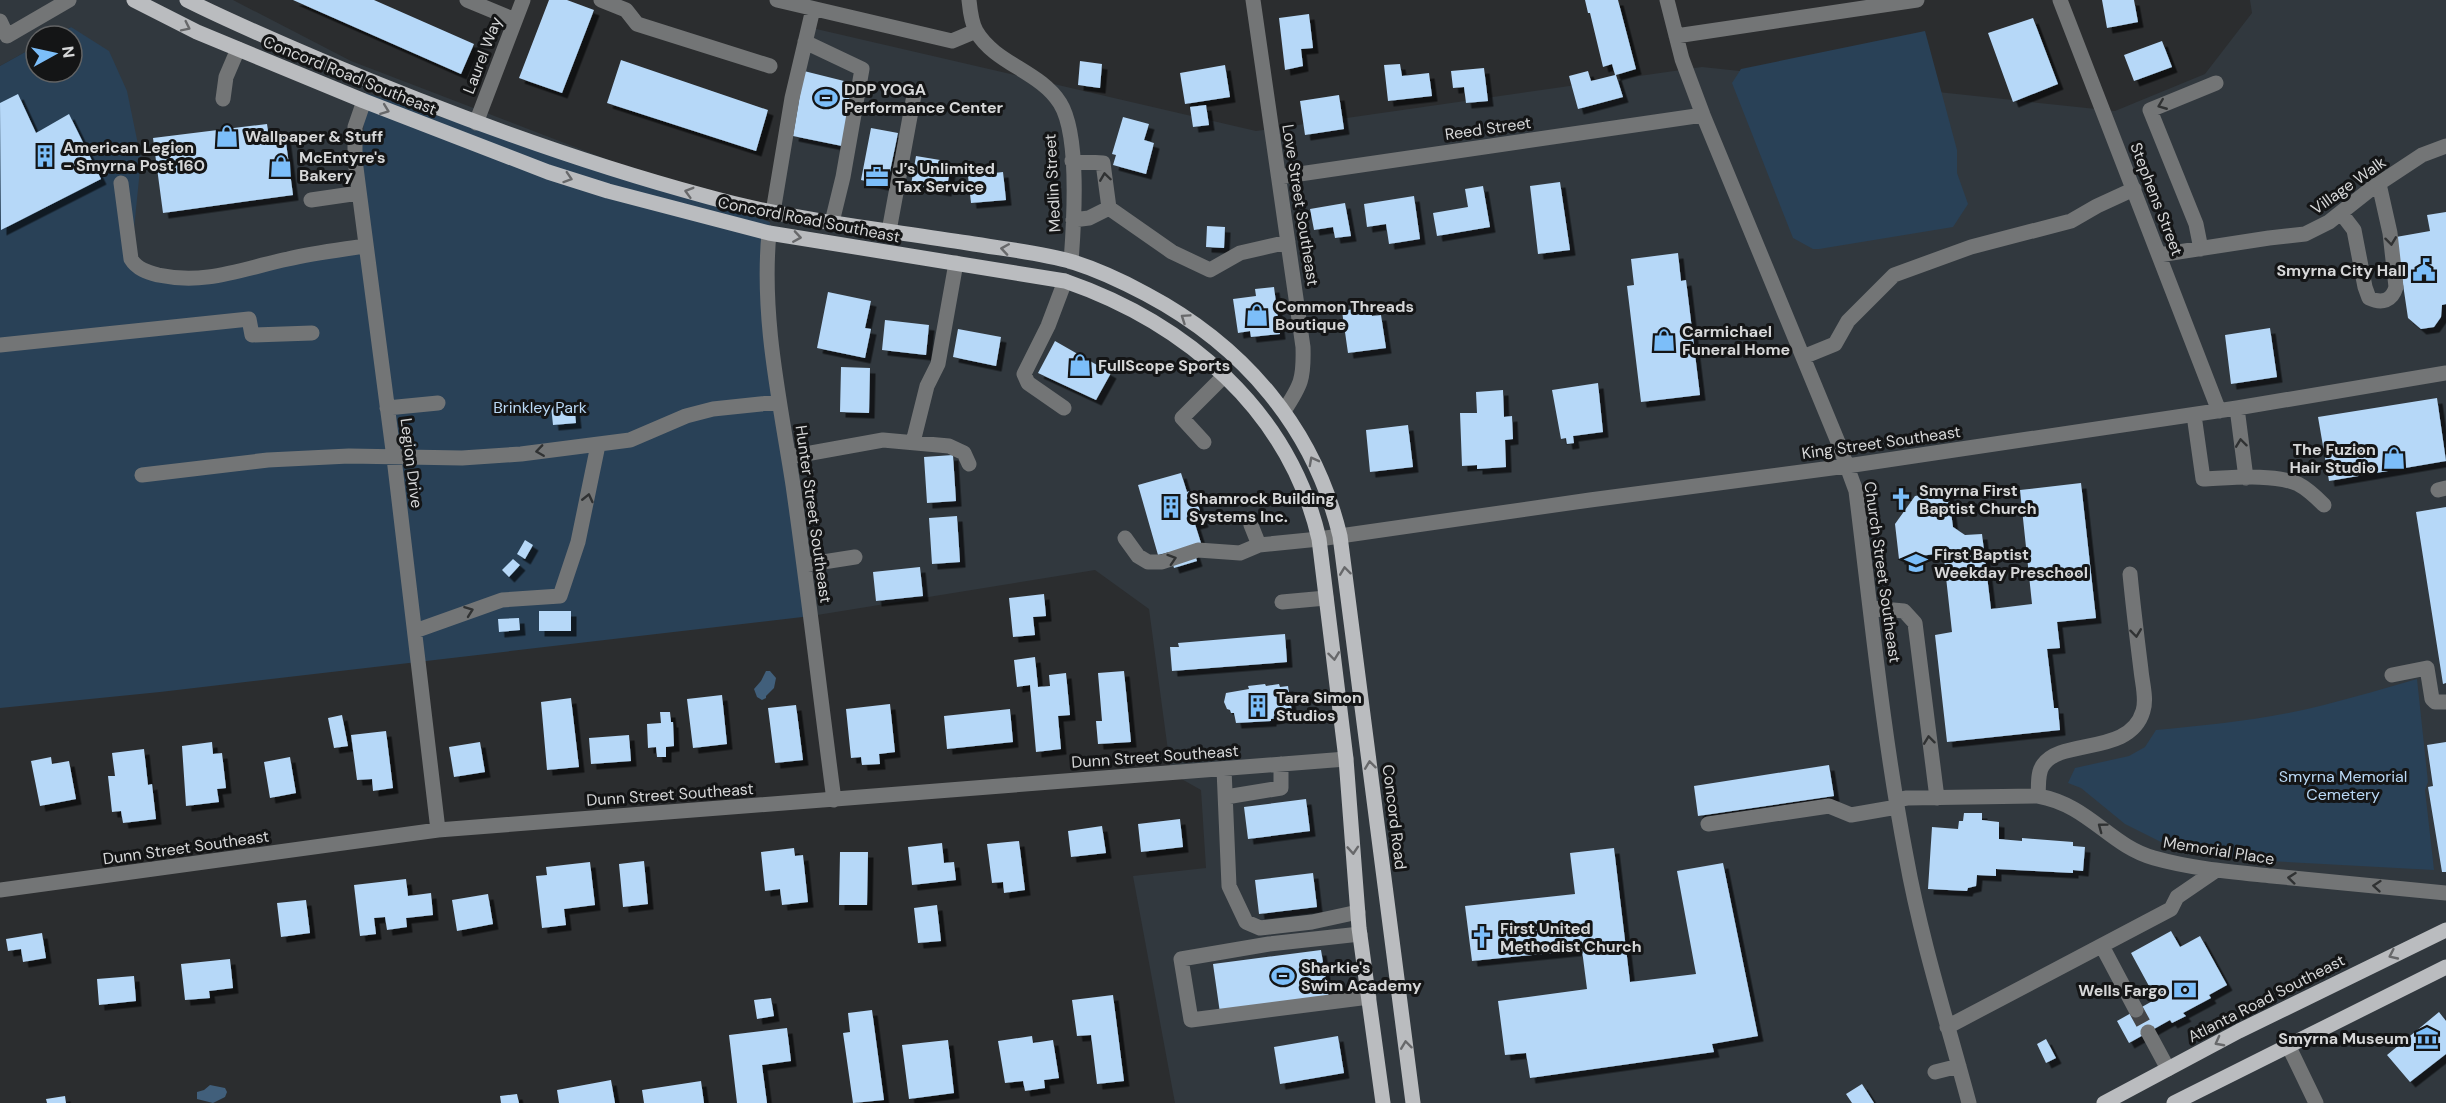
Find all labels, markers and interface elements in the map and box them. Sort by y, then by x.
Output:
street label: Laurel Way [458,14,507,97]
one-way arrow [179,19,190,31]
north arrow [24,24,84,84]
street label: Concord Road Southeast [260,31,440,120]
text: N [57,45,80,59]
place label: DDP YOGA Performance Center [844,79,1004,118]
sports icon: DDP YOGA Performance Center [813,85,839,111]
one-way arrow [2157,98,2168,110]
one-way arrow [380,102,390,115]
street label: Reed Street [1444,112,1533,145]
shop icon: Wallpaper & Stuff [214,123,240,149]
street label: Love Street Southeast [1277,123,1324,287]
place label: Wallpaper & Stuff [245,126,383,147]
street label: Medlin Street [1039,133,1066,233]
place label: American Legion - Smyrna Post 160 [63,137,205,176]
street label: Stephens Street [2125,140,2188,259]
building icon: American Legion - Smyrna Post 160 [32,143,58,169]
place label: McEntyre's Bakery [299,147,386,186]
street label: Village Walk [2306,152,2390,219]
shop icon: McEntyre's Bakery [268,153,294,179]
place label: J’s Unlimited Tax Service [895,158,995,197]
office icon: J’s Unlimited Tax Service [864,164,890,190]
one-way arrow [562,171,573,183]
one-way arrow [1099,173,1111,182]
one-way arrow [685,187,695,199]
street label: Concord Road Southeast [716,191,902,247]
one-way arrow [792,231,802,243]
one-way arrow [2384,236,2396,246]
one-way arrow [1001,243,1011,256]
public building icon: Smyrna City Hall [2411,257,2437,283]
place label: Smyrna City Hall [2276,260,2406,281]
place label: Common Threads Boutique [1275,296,1414,335]
shop icon: Common Threads Boutique [1244,302,1270,328]
one-way arrow [1181,314,1192,325]
place label: Carmichael Funeral Home [1682,321,1790,360]
shop icon: Carmichael Funeral Home [1651,327,1677,353]
shop icon: FullScope Sports [1067,352,1093,378]
place label: FullScope Sports [1098,355,1230,376]
park label: Brinkley Park [493,397,587,418]
street label: Legion Drive [396,417,427,509]
street label: King Street Southeast [1800,421,1962,464]
street label: Hunter Street Southeast [791,424,836,604]
one-way arrow [2236,438,2248,447]
place label: The Fuzion Hair Studio [2289,439,2376,478]
one-way arrow [535,444,544,456]
shop icon: The Fuzion Hair Studio [2381,445,2407,471]
one-way arrow [1309,457,1320,468]
street label: Church Street Southeast [1859,480,1906,664]
place label: Smyrna First Baptist Church [1919,480,2037,519]
church icon: Smyrna First Baptist Church [1888,486,1914,512]
place label: Shamrock Building Systems Inc. [1189,488,1335,527]
one-way arrow [580,493,593,503]
building icon: Shamrock Building Systems Inc. [1158,494,1184,520]
place label: First Baptist Weekday Preschool [1934,544,2088,583]
school or university icon: First Baptist Weekday Preschool [1903,550,1929,576]
one-way arrow [1166,554,1176,566]
one-way arrow [1339,567,1351,576]
one-way arrow [464,605,474,618]
one-way arrow [2130,628,2142,637]
one-way arrow [1327,652,1339,661]
place label: Tara Simon Studios [1276,687,1362,726]
building icon: Tara Simon Studios [1245,693,1271,719]
one-way arrow [1923,735,1935,744]
street label: Dunn Street Southeast [1071,740,1239,773]
one-way arrow [1364,760,1376,769]
street label: Concord Road [1378,763,1411,871]
park label: Smyrna Memorial Cemetery [2279,766,2407,805]
street label: Dunn Street Southeast [586,778,754,811]
one-way arrow [2098,824,2109,835]
street label: Dunn Street Southeast [102,825,270,870]
street label: Memorial Place [2162,831,2276,870]
one-way arrow [1347,846,1360,855]
one-way arrow [2288,873,2297,885]
one-way arrow [2373,880,2382,893]
place label: First United Methodist Church [1500,918,1642,957]
church icon: First United Methodist Church [1469,924,1495,950]
one-way arrow [2388,947,2399,959]
street label: Atlanta Road Southeast [2184,950,2348,1047]
place label: Sharkie's Swim Academy [1301,957,1422,996]
sports icon: Sharkie's Swim Academy [1270,963,1296,989]
bank icon: Wells Fargo [2172,977,2198,1003]
place label: Wells Fargo [2078,980,2167,1001]
museum icon: Smyrna Museum [2414,1025,2440,1051]
place label: Smyrna Museum [2278,1028,2409,1049]
one-way arrow [2214,1035,2225,1046]
one-way arrow [1400,1040,1413,1050]

